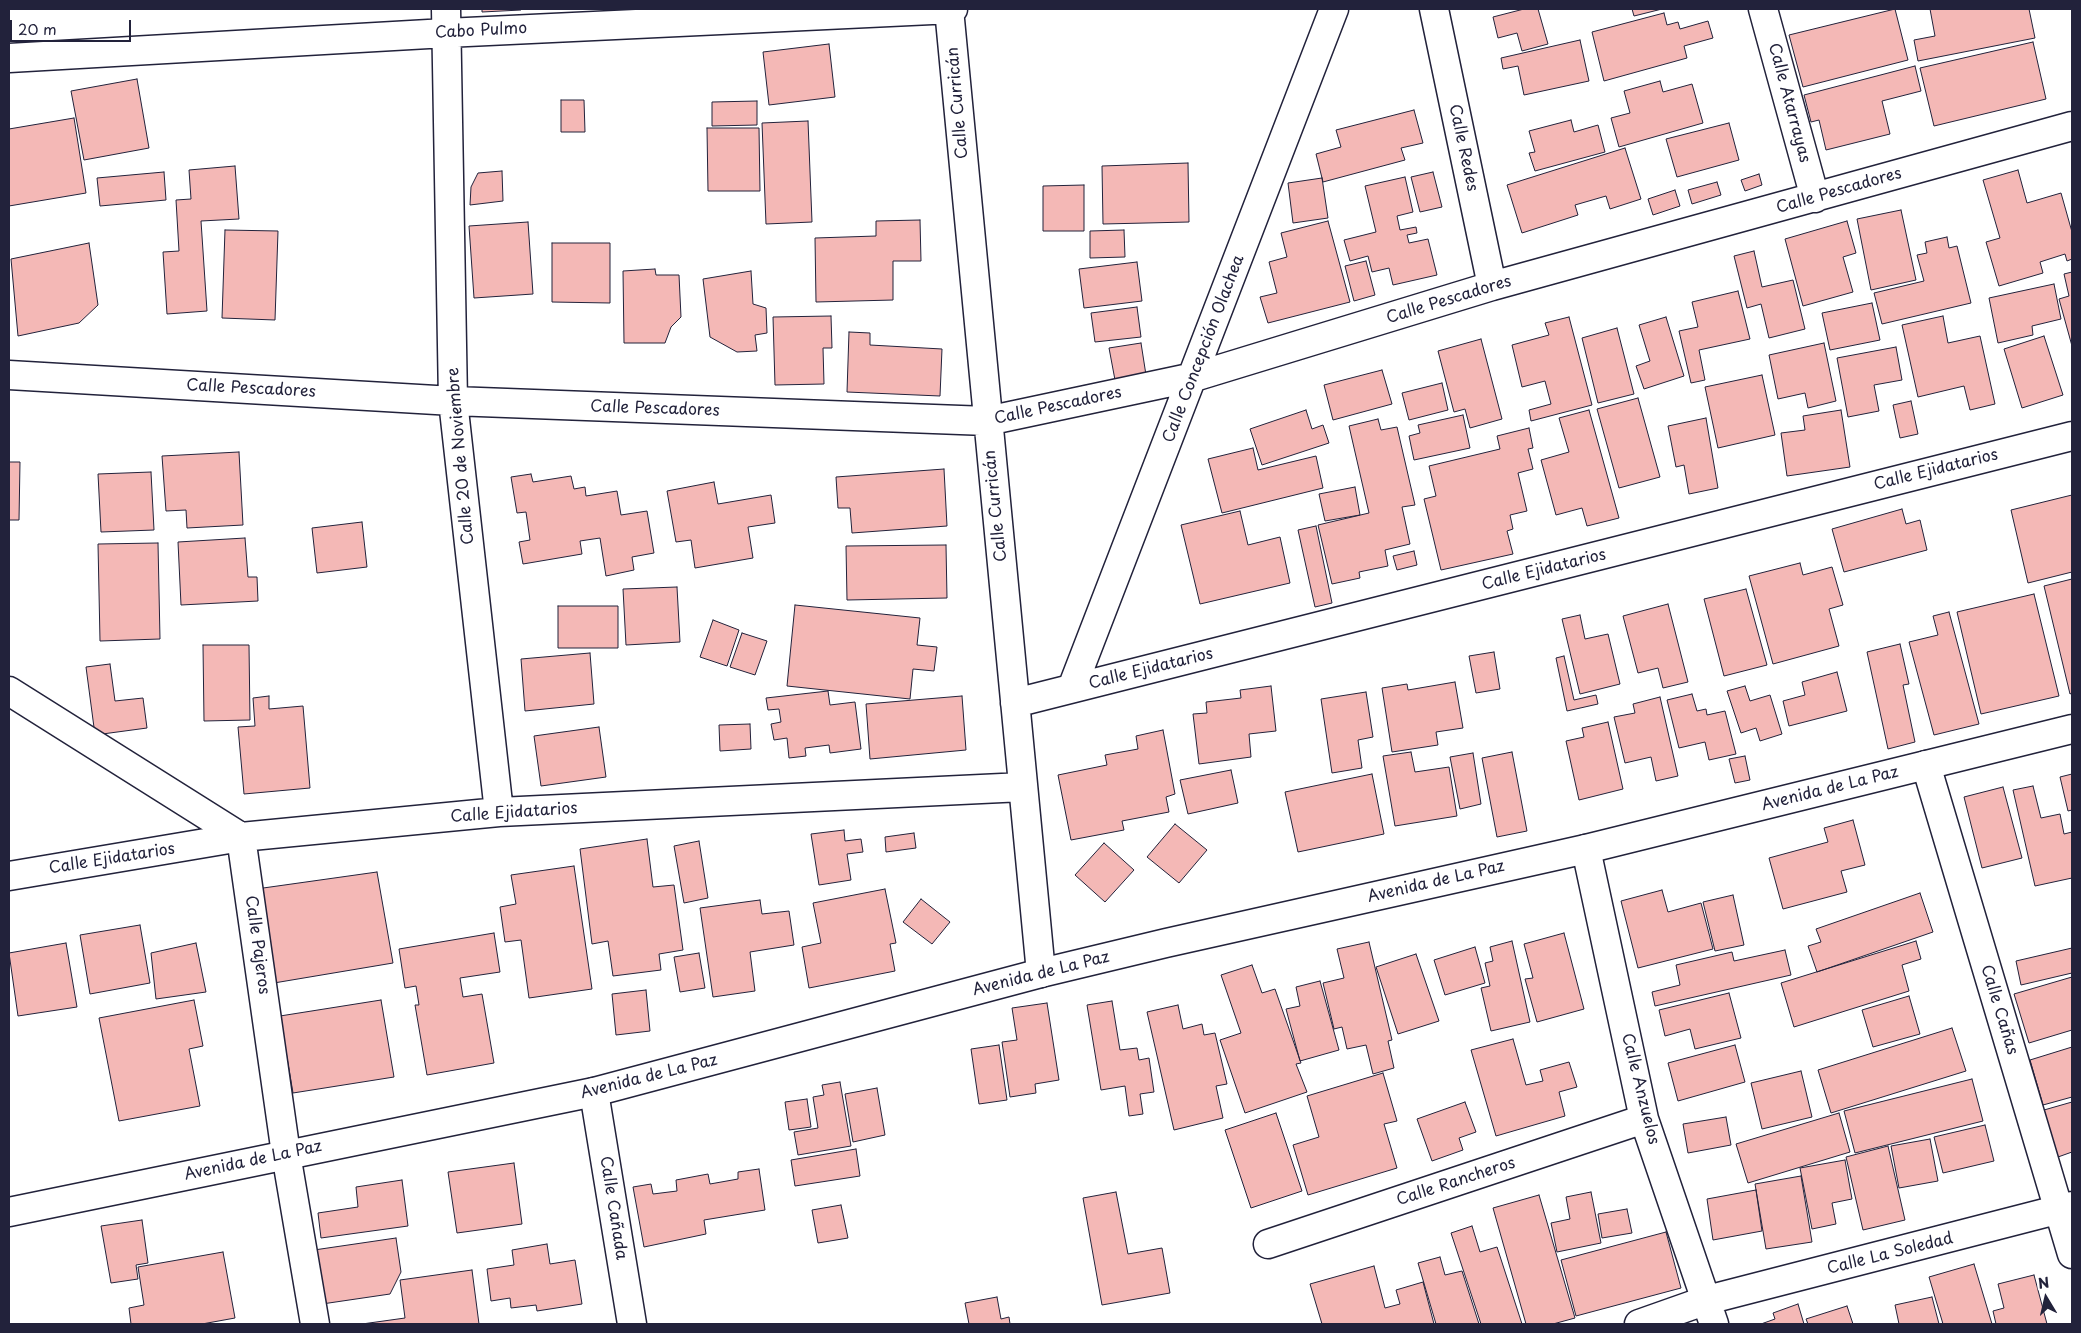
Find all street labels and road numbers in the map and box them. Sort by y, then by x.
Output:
street label: Cabo Pulmo [434,19,528,43]
street label: Calle Atarrayas [1764,41,1814,165]
street label: Calle Curricán [944,46,972,160]
street label: Calle Redes [1444,103,1482,193]
street label: Calle Pescadores [1774,164,1904,218]
street label: Calle Concepción Olachea [1159,252,1249,446]
street label: Calle Pescadores [1384,272,1514,328]
street label: Calle 20 de Noviembre [444,367,478,545]
street label: Calle Pescadores [186,376,316,402]
street label: Calle Pescadores [993,383,1123,429]
street label: Calle Pescadores [590,397,720,421]
street label: Calle Ejidatarios [1872,445,2000,495]
street label: Calle Curricán [981,449,1011,563]
street label: Calle Ejidatarios [1480,545,1608,595]
street label: Calle Ejidatarios [1087,644,1215,694]
street label: Avenida de La Paz [1760,763,1900,815]
street label: Calle Ejidatarios [450,799,578,827]
street label: Calle Ejidatarios [48,840,176,878]
street label: Avenida de La Paz [1366,857,1506,907]
street label: Calle Pajeros [241,894,273,996]
street label: Avenida de La Paz [971,948,1111,1000]
street label: Calle Cañas [1976,963,2022,1057]
street label: Calle Anzuelos [1617,1031,1663,1147]
street label: Avenida de La Paz [579,1051,719,1103]
street label: Avenida de La Paz [182,1137,324,1185]
street label: Calle Rancheros [1394,1154,1518,1210]
street label: Calle Cañada [595,1155,631,1261]
street label: Calle La Soledad [1825,1229,1955,1279]

